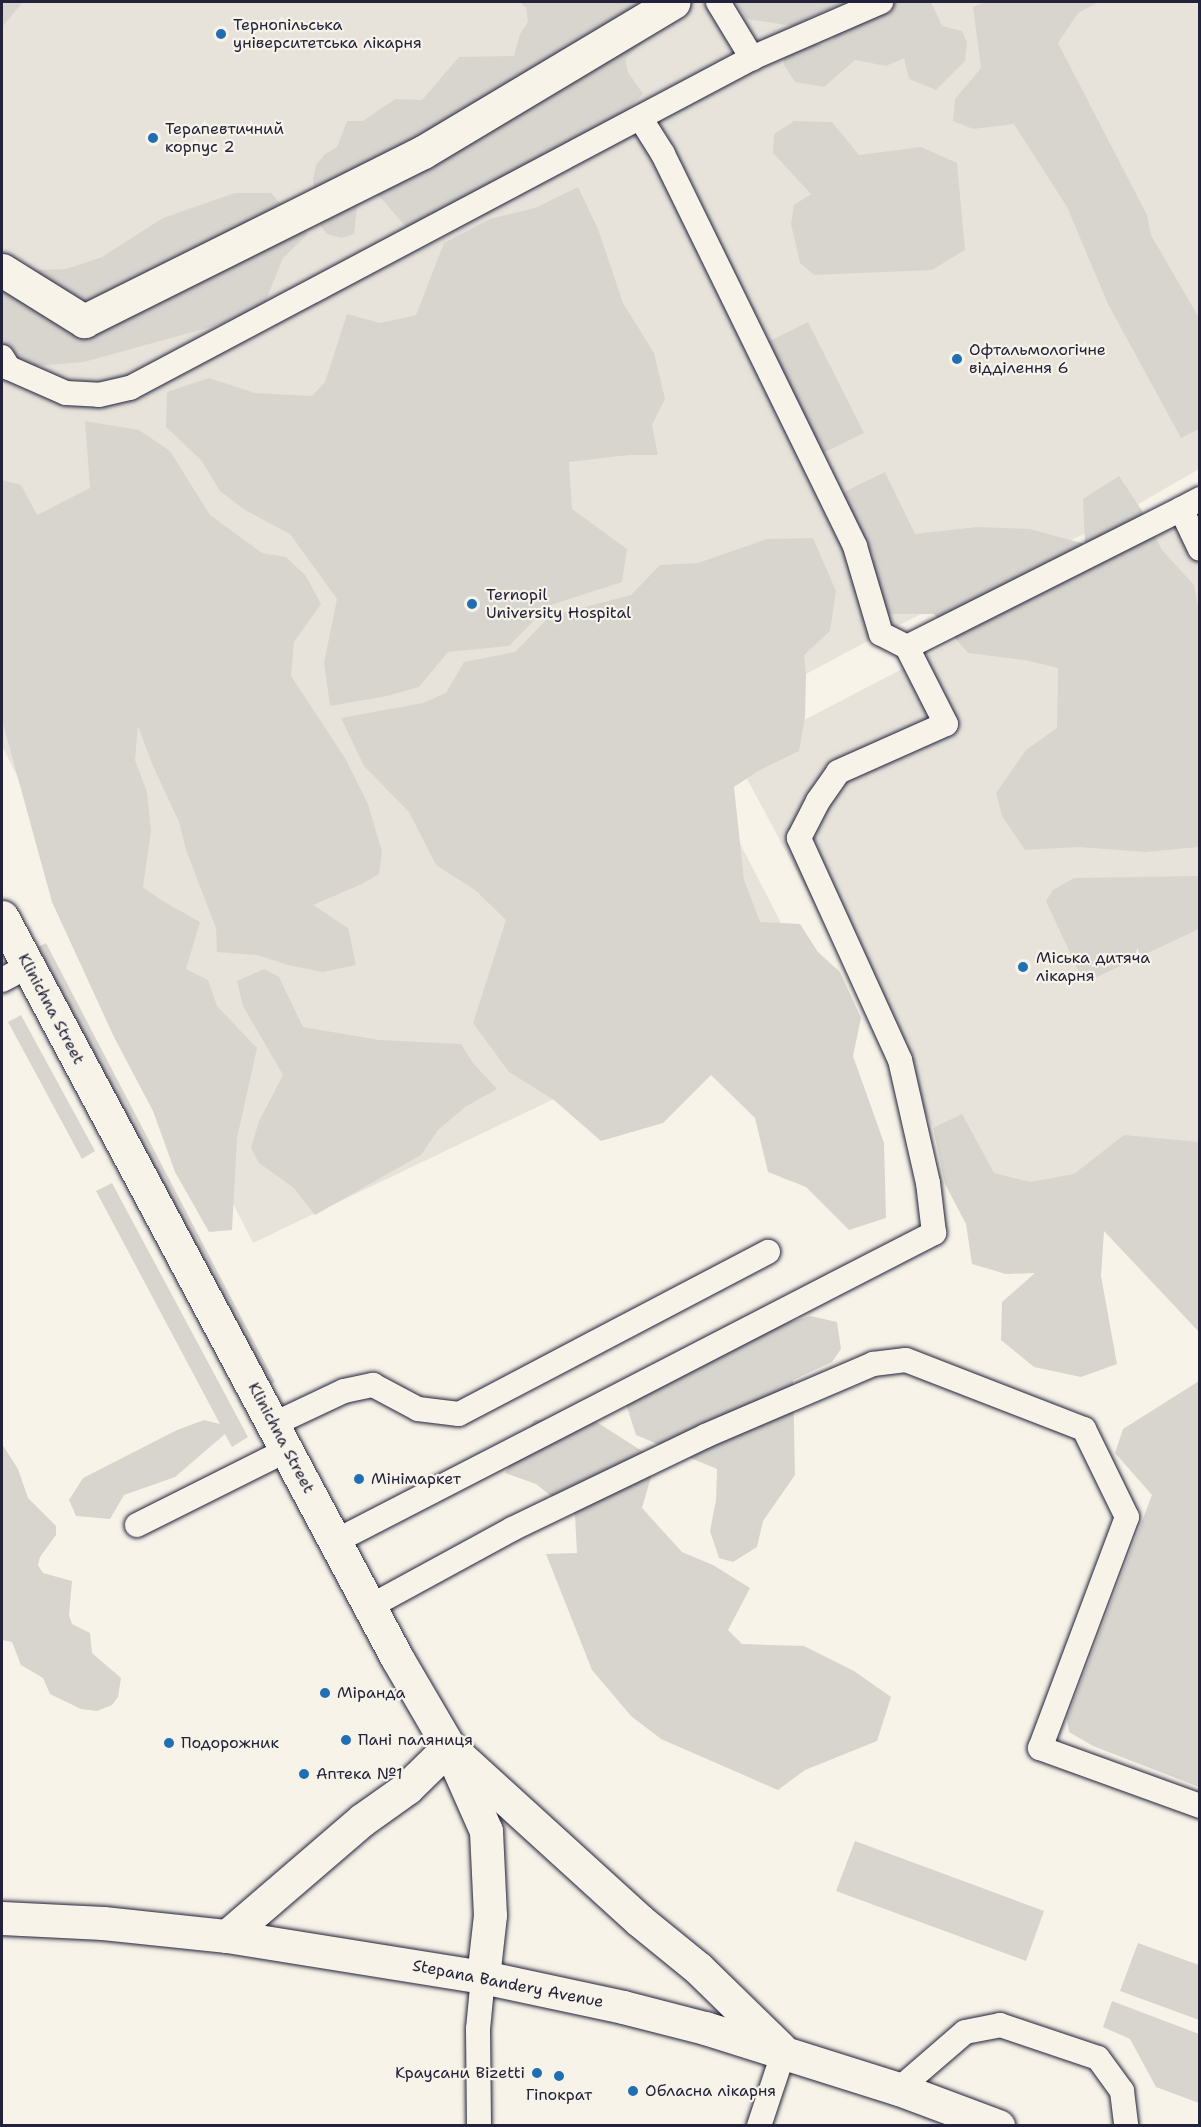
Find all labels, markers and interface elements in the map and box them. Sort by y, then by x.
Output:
place label: Тернопільська університетська лікарня [233,15,422,53]
marker: Тернопільська університетська лікарня [214,27,228,41]
place label: Терапевтичний корпус 2 [165,119,284,157]
marker: Терапевтичний корпус 2 [146,131,160,145]
place label: Офтальмологічне відділення 6 [969,340,1106,378]
marker: Офтальмологічне відділення 6 [950,352,964,366]
place label: Ternopil University Hospital [486,585,631,623]
marker: Ternopil University Hospital [463,595,481,613]
place label: Міська дитяча лікарня [1036,948,1150,986]
street label: Klinichna Street [14,950,88,1068]
marker: Міська дитяча лікарня [1014,958,1032,976]
street label: Klinichna Street [244,1379,318,1497]
place label: Мінімаркет [371,1469,461,1489]
marker: Мінімаркет [352,1472,366,1486]
place label: Міранда [337,1683,405,1703]
marker: Міранда [318,1686,332,1700]
place label: Пані паляниця [358,1730,473,1750]
place label: Подорожник [181,1733,279,1753]
marker: Пані паляниця [339,1733,353,1747]
marker: Подорожник [162,1736,176,1750]
place label: Аптека №1 [316,1764,403,1784]
marker: Аптека №1 [297,1767,311,1781]
street label: Stepana Bandery Avenue [411,1956,605,2012]
place label: Краусани Bizetti [395,2063,525,2083]
marker: Краусани Bizetti [530,2066,544,2080]
marker: Гіпократ [552,2069,566,2083]
place label: Обласна лікарня [645,2081,776,2101]
marker: Обласна лікарня [626,2084,640,2098]
place label: Гіпократ [526,2085,592,2105]

